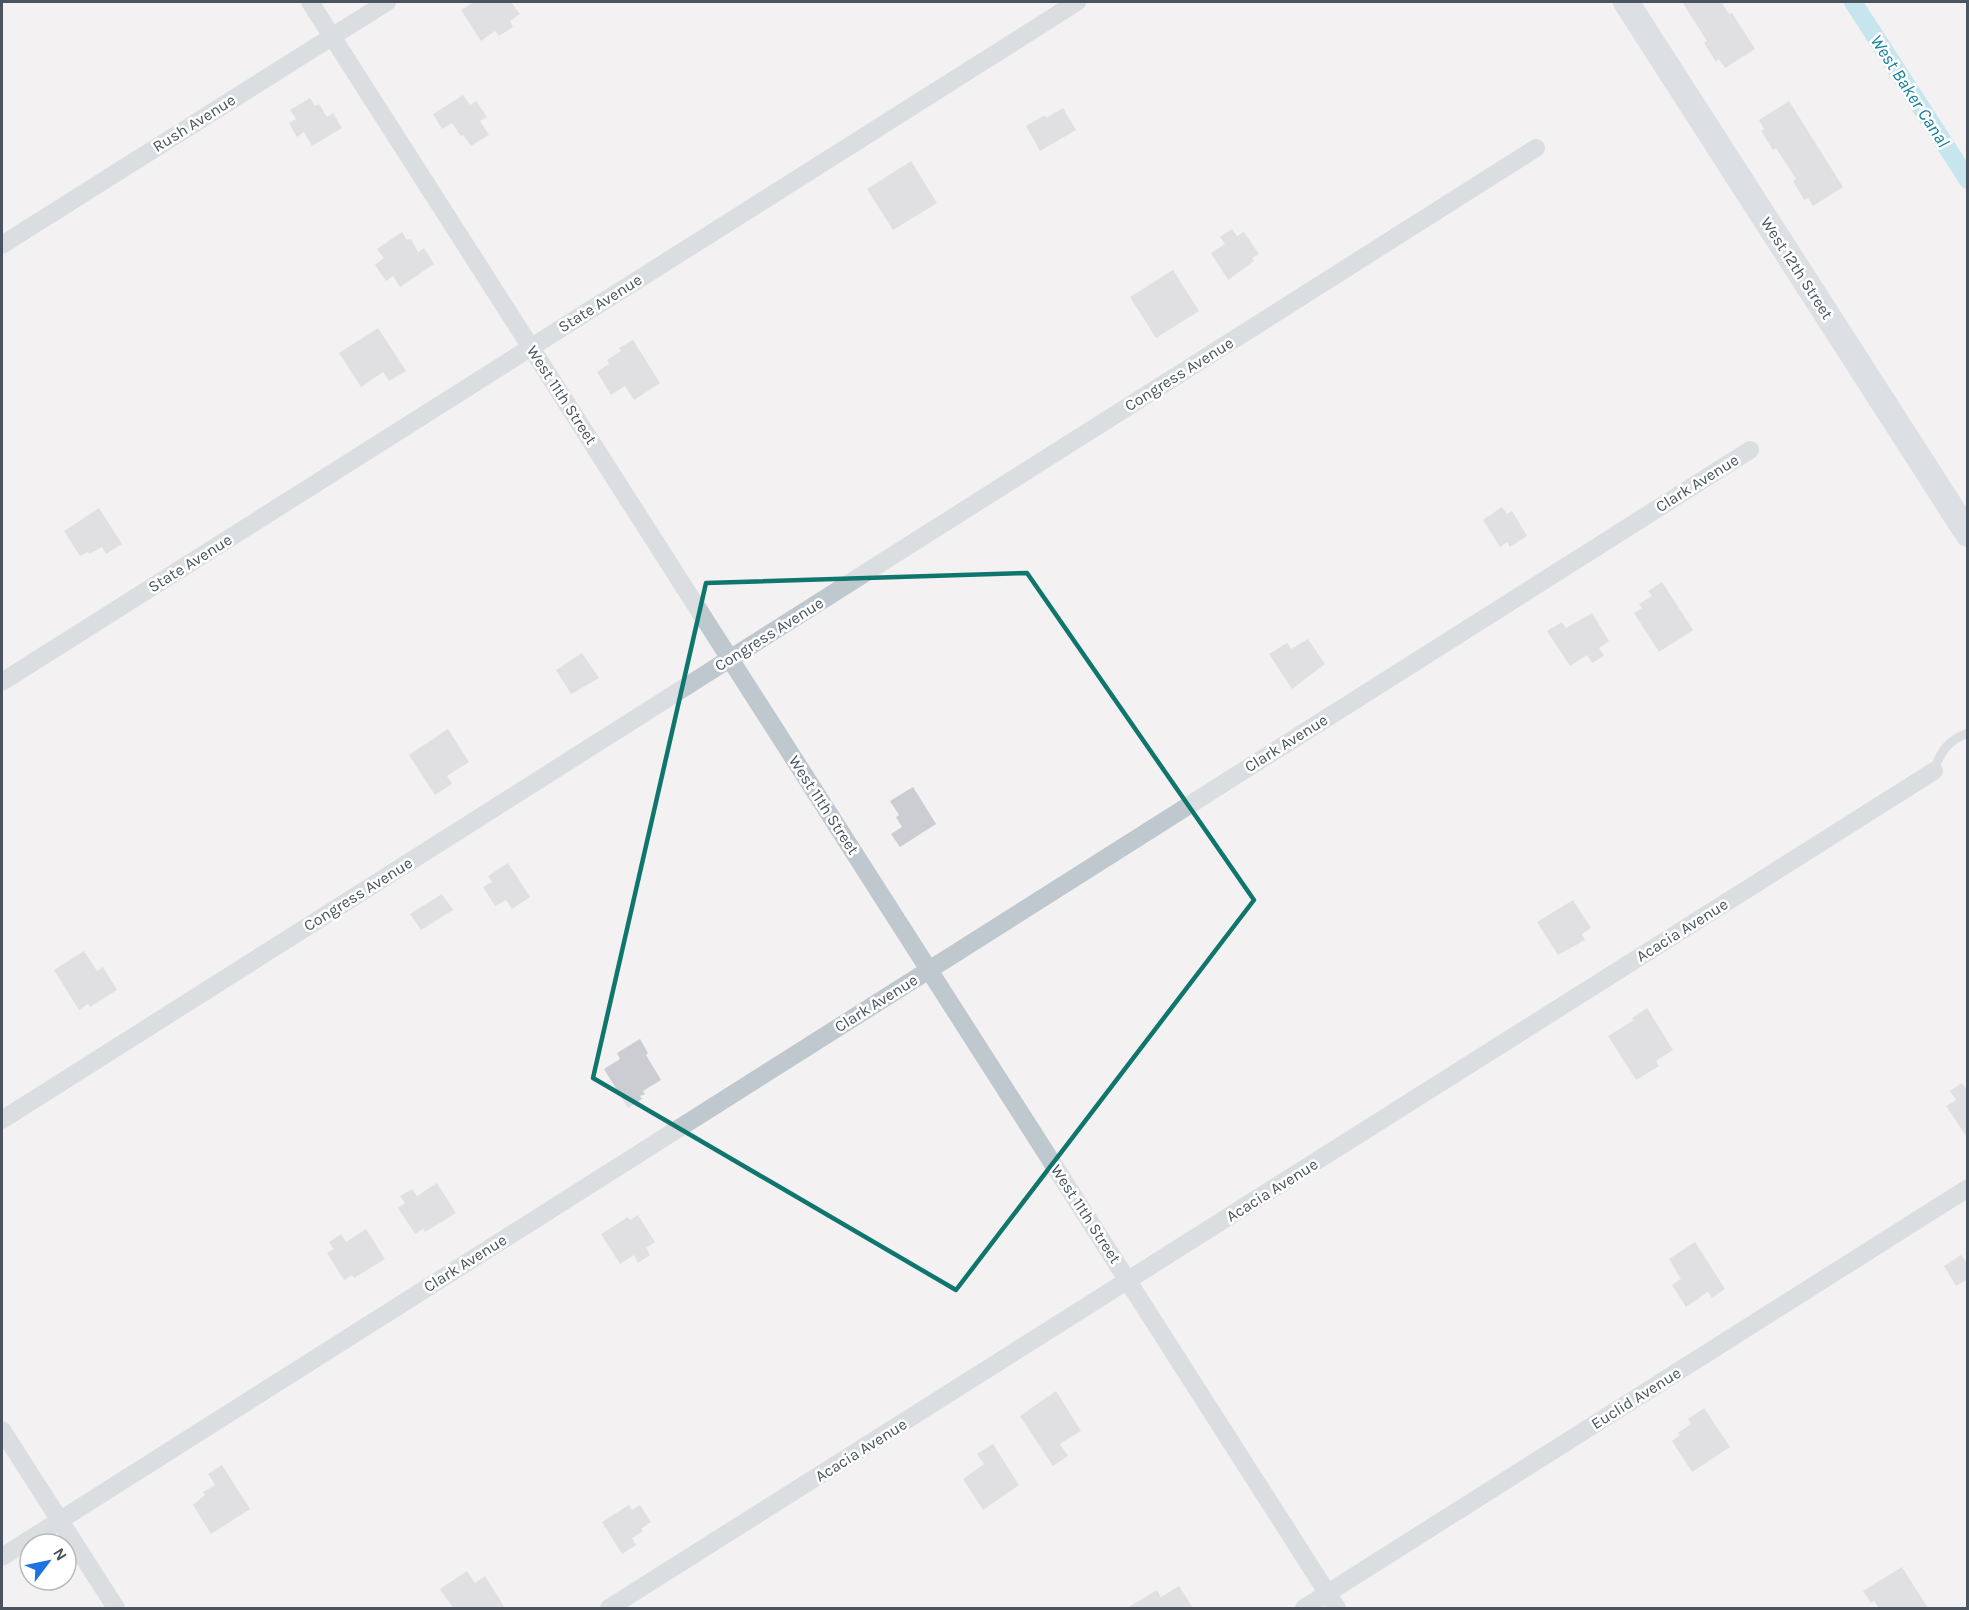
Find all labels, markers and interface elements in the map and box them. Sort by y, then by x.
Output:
water label: West Baker Canal [1865,31,1955,152]
street label: Rush Avenue [149,90,239,156]
street label: West 12th Street [1757,213,1837,323]
street label: State Avenue [555,270,645,336]
street label: Congress Avenue [1121,333,1237,415]
street label: West 11th Street [523,342,601,448]
street label: Clark Avenue [1652,450,1742,516]
street label: State Avenue [145,530,235,596]
street label: Congress Avenue [711,593,827,675]
street label: Clark Avenue [1241,710,1331,776]
street label: West 11th Street [785,752,863,858]
street label: Congress Avenue [300,853,416,935]
street label: Acacia Avenue [1633,894,1731,966]
street label: Clark Avenue [831,970,921,1036]
street label: Acacia Avenue [1223,1154,1321,1226]
street label: West 11th Street [1047,1161,1125,1267]
street label: Clark Avenue [420,1230,510,1296]
street label: Euclid Avenue [1588,1363,1684,1433]
street label: Acacia Avenue [812,1414,910,1486]
north arrow [18,1532,78,1592]
text: N [49,1544,71,1564]

